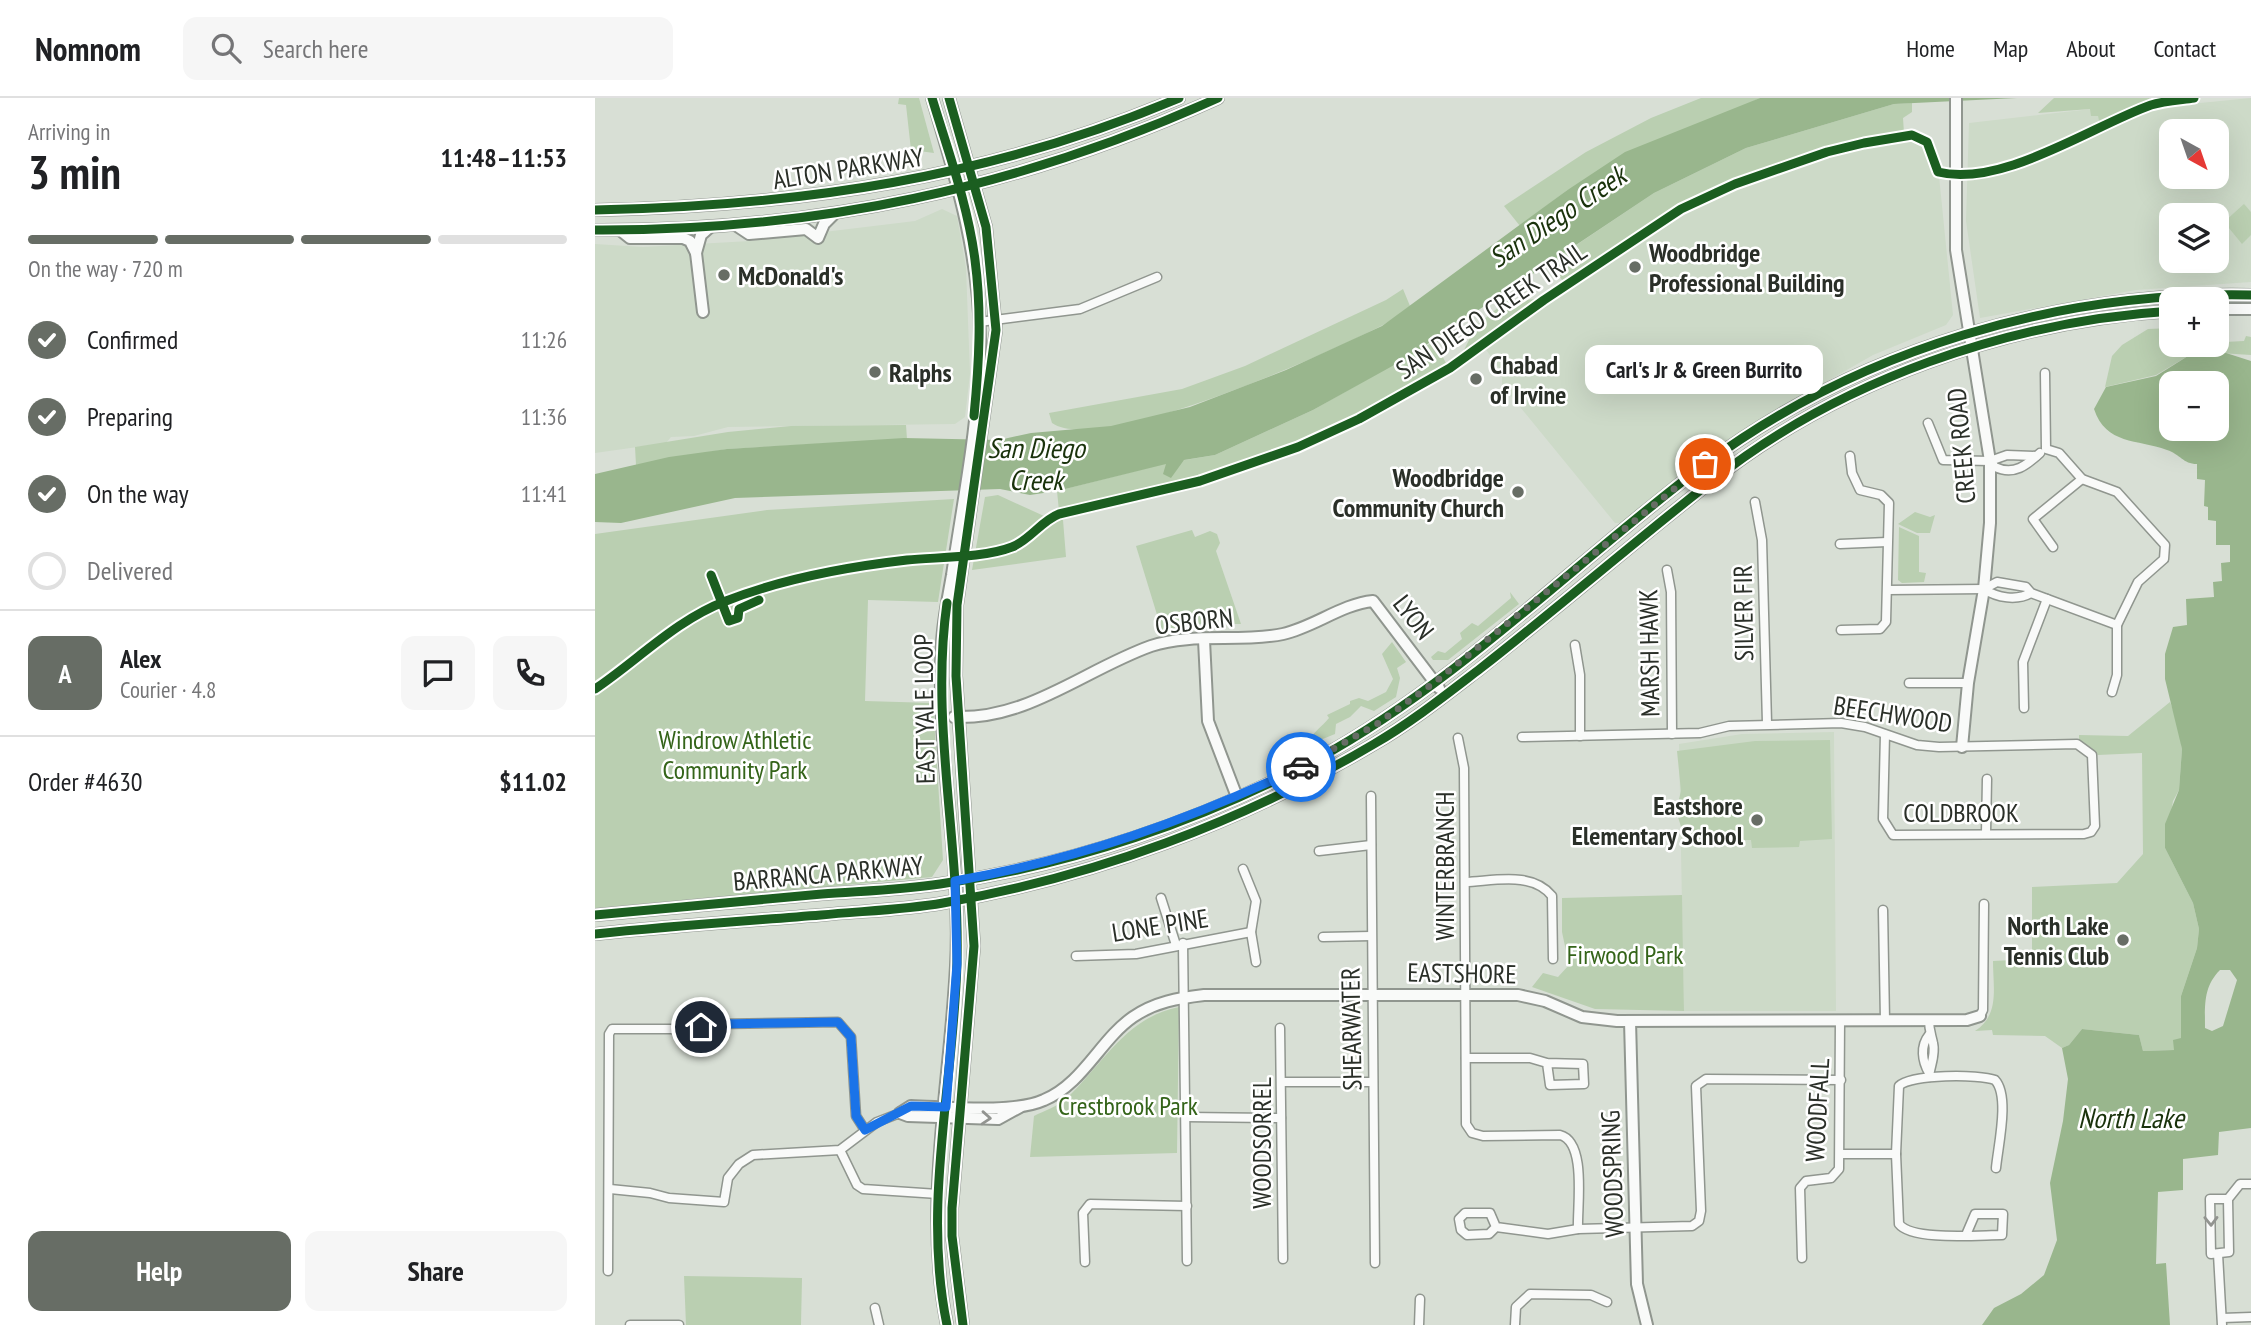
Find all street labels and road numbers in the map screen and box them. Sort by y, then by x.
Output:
street label: ALTON PARKWAY [770,140,926,196]
street label: SAN DIEGO CREEK TRAIL [1389,234,1593,386]
street label: CREEK ROAD [1940,387,1982,505]
street label: SILVER FIR [1726,565,1760,661]
street label: LYON [1386,588,1442,646]
street label: MARSH HAWK [1631,589,1667,717]
street label: OSBORN [1153,600,1235,642]
street label: EAST YALE LOOP [906,634,942,784]
street label: BEECHWOOD [1831,688,1955,740]
street label: WINTERBRANCH [1428,791,1461,941]
street label: COLDBROOK [1903,796,2019,829]
street label: BARRANCA PARKWAY [732,848,925,898]
street label: LONE PINE [1109,901,1211,949]
street label: EASTSHORE [1407,956,1517,990]
street label: SHEARWATER [1333,967,1369,1091]
street label: WOODFALL [1798,1057,1836,1163]
street label: WOODSORREL [1245,1077,1278,1209]
street label: WOODSPRING [1593,1110,1631,1238]

